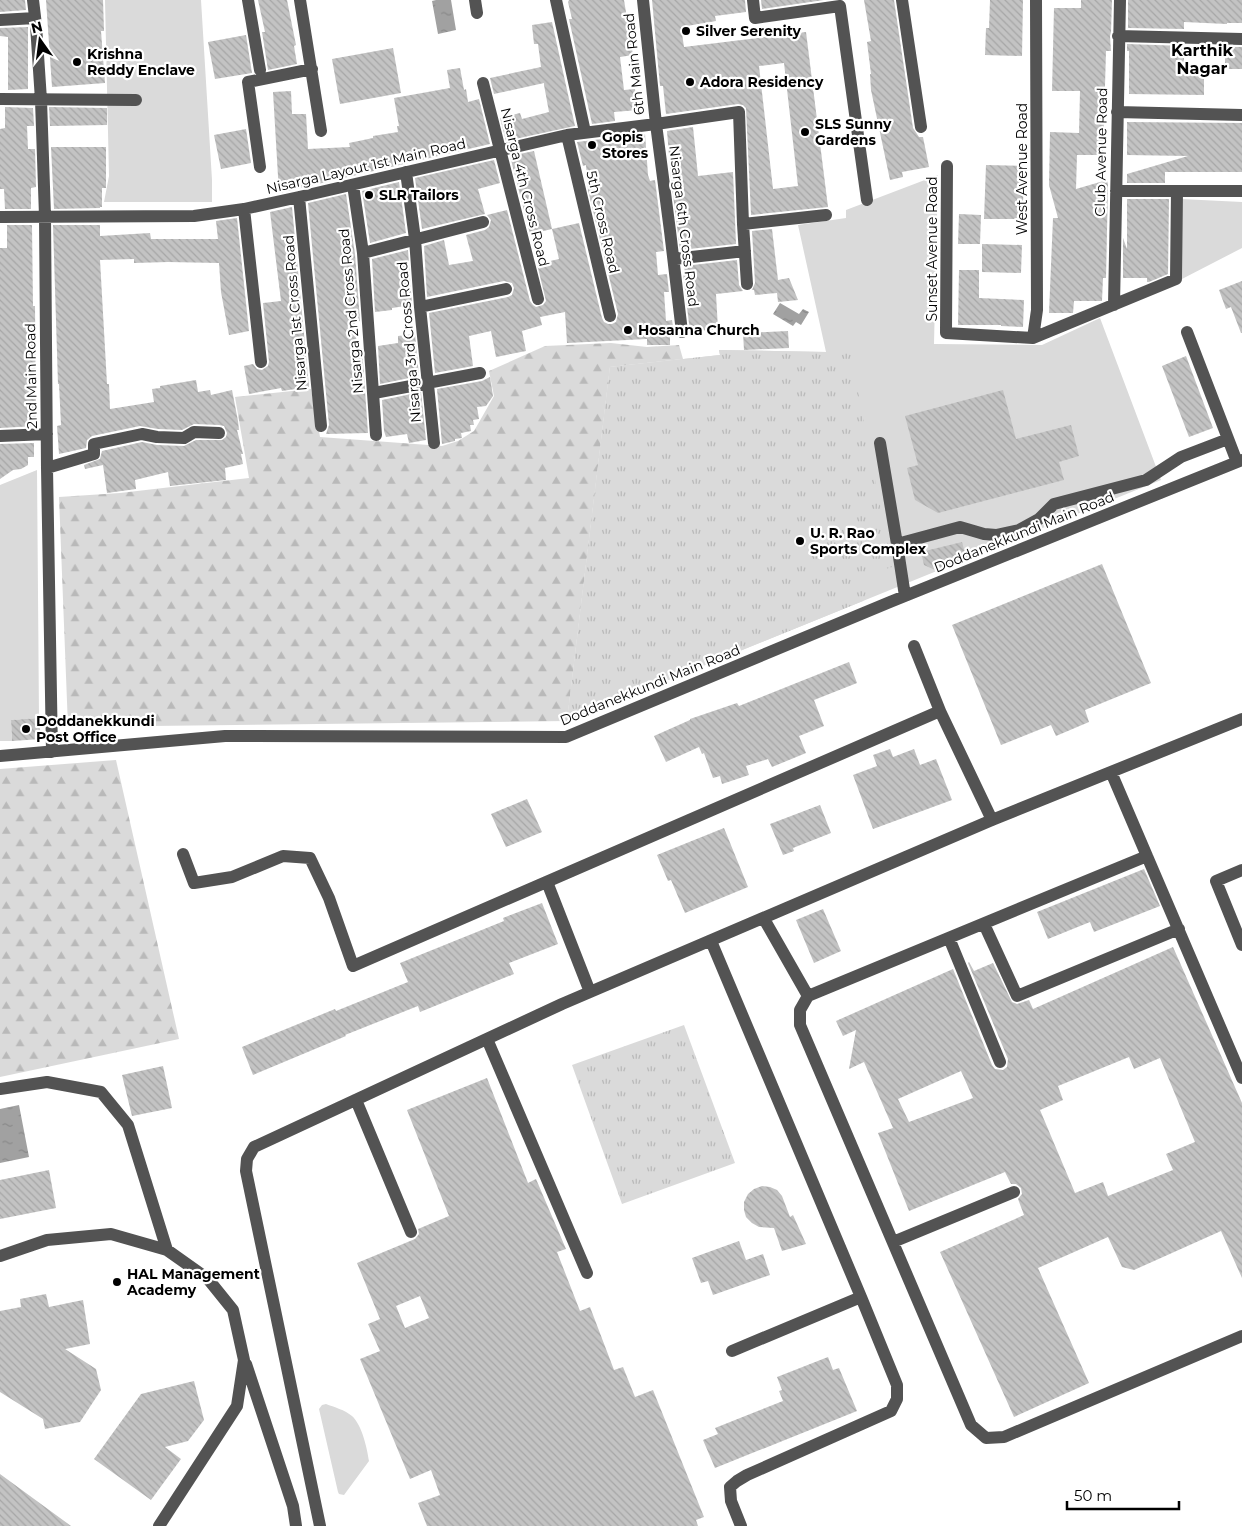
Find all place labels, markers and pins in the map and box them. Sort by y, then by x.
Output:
place label: Silver Serenity [696,22,802,40]
marker: Silver Serenity [680,25,692,37]
place label: Krishna Reddy Enclave [87,45,195,79]
marker: Krishna Reddy Enclave [71,56,83,68]
place label: Adora Residency [699,73,824,91]
marker: Adora Residency [684,76,696,88]
place label: SLS Sunny Gardens [815,115,892,149]
marker: SLS Sunny Gardens [799,126,811,138]
place label: Gopis Stores [602,128,649,162]
marker: Gopis Stores [586,139,598,151]
place label: SLR Tailors [379,186,459,204]
marker: SLR Tailors [363,189,375,201]
place label: Hosanna Church [638,321,760,339]
marker: Hosanna Church [622,324,634,336]
place label: U. R. Rao Sports Complex [810,524,927,558]
marker: U. R. Rao Sports Complex [794,535,806,547]
place label: Doddanekkundi Post Office [36,712,155,746]
marker: Doddanekkundi Post Office [20,723,32,735]
place label: HAL Management Academy [126,1265,260,1299]
marker: HAL Management Academy [111,1276,123,1288]

